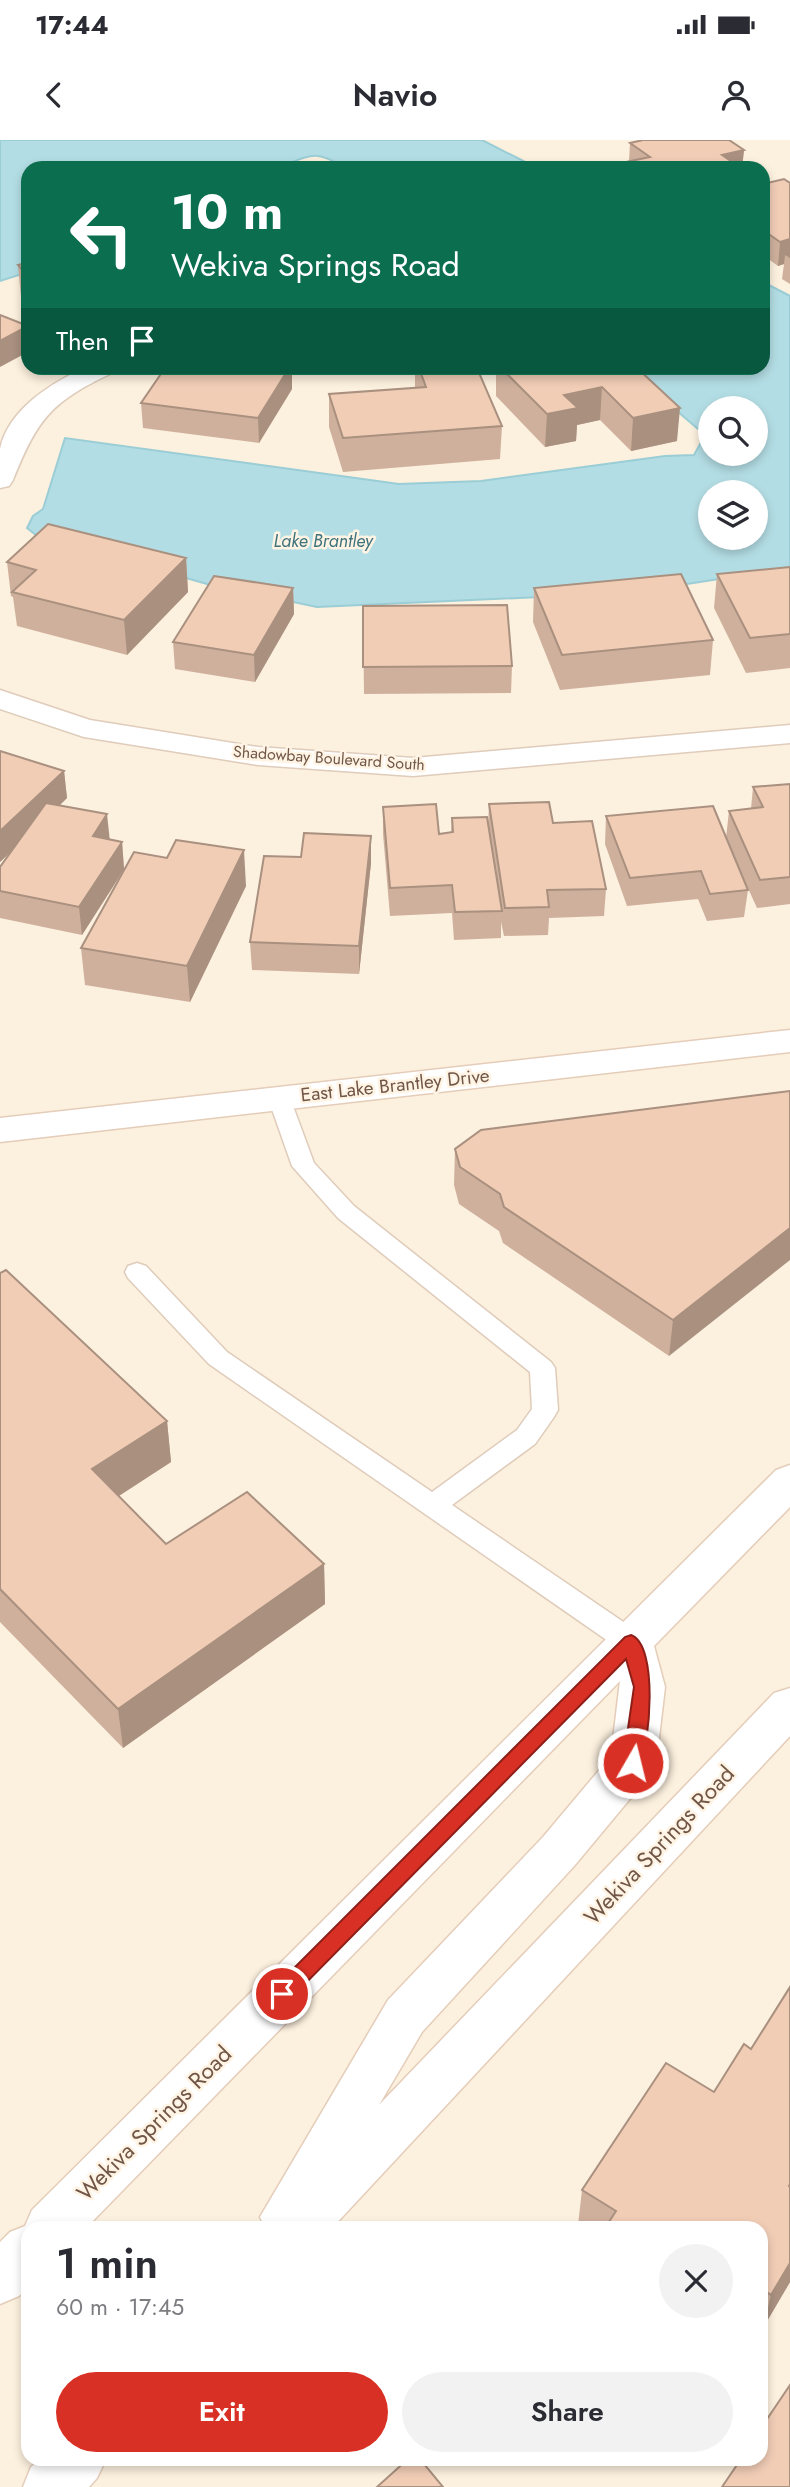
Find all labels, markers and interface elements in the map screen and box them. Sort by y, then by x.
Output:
text: 17:44 [35,6,109,44]
text: Navio [353,72,437,118]
icon: back [35,76,73,114]
icon: person [717,76,755,114]
text: 10 m [171,177,283,247]
icon: left [56,189,147,280]
text: Wekiva Springs Road [171,242,460,288]
text: Then [56,322,109,360]
icon: arrive [123,322,161,360]
map controls [698,396,768,550]
button: search [698,396,768,466]
button: layers [698,480,768,550]
water label: Lake Brantley [273,528,374,554]
street label: Shadowbay Boulevard South [232,740,426,776]
street label: East Lake Brantley Drive [299,1062,491,1108]
position arrow [596,1726,670,1800]
street label: Wekiva Springs Road [576,1758,742,1932]
pin [252,1964,312,2024]
icon: arrive [263,1975,301,2013]
street label: Wekiva Springs Road [69,2038,239,2208]
text: 1 min [56,2233,158,2294]
button: close [659,2244,733,2318]
text: 60 m · 17:45 [56,2290,184,2324]
button: Exit [56,2372,388,2452]
button: Share [402,2372,733,2452]

